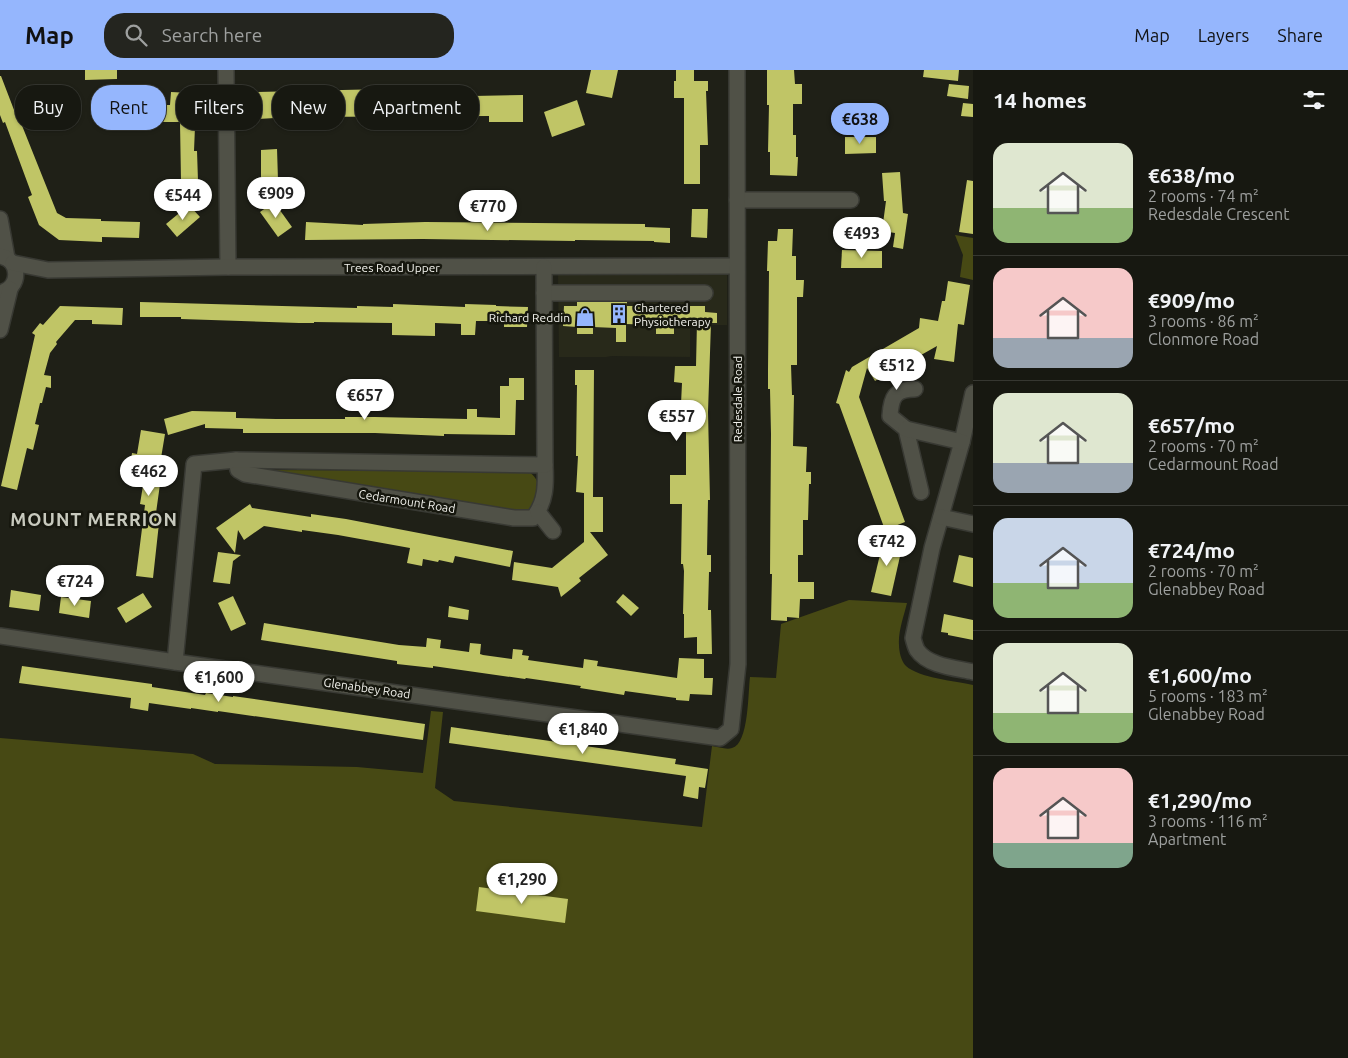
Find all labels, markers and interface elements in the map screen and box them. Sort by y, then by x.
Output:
search box [104,13,454,58]
icon: search [122,21,150,49]
text: Map [25,22,74,49]
text: Search here [162,24,262,46]
text: Map [1134,25,1170,45]
text: Layers [1198,25,1249,45]
text: Share [1277,25,1323,45]
chip: Buy [15,85,81,130]
chip: Rent [91,85,166,130]
chip: Filters [176,85,262,130]
chip: New [272,85,345,130]
chip: Apartment [355,85,479,130]
icon: filters [1300,86,1328,114]
text: 14 homes [993,88,1087,112]
pin: €638 [830,102,890,145]
text: €638 [842,110,878,128]
icon: home [1033,163,1093,223]
text: €638/mo [1148,163,1235,187]
pin: €909 [246,176,306,219]
pin: €544 [153,178,213,221]
text: €909 [258,184,294,202]
text: €544 [165,186,201,204]
text: 2 rooms · 74 m² [1148,187,1259,205]
pin: €770 [458,190,518,232]
text: €770 [470,197,506,215]
text: Redesdale Crescent [1148,205,1289,223]
pin: €493 [832,216,892,259]
text: €493 [844,224,880,242]
street label: Trees Road Upper [344,261,440,274]
icon: home [1033,288,1093,348]
text: €909/mo [1148,288,1235,312]
place label: Chartered Physiotherapy [634,301,711,328]
building icon: Chartered Physiotherapy [608,303,630,325]
shop icon: Richard Reddin [574,306,596,328]
place label: Richard Reddin [489,311,570,324]
text: 3 rooms · 86 m² [1148,312,1259,330]
text: Clonmore Road [1148,330,1259,348]
pin: €512 [867,348,927,391]
street label: Redesdale Road [731,356,744,442]
text: €512 [879,356,915,374]
pin: €657 [335,378,395,421]
text: €657 [347,386,383,404]
pin: €557 [647,400,707,442]
text: €557 [659,407,695,425]
icon: home [1033,413,1093,473]
text: €657/mo [1148,413,1235,437]
text: 2 rooms · 70 m² [1148,437,1259,455]
pin: €462 [119,454,179,497]
text: Cedarmount Road [1148,455,1279,473]
text: €462 [131,462,167,480]
street label: Cedarmount Road [358,487,456,515]
district label: MOUNT MERRION [10,509,178,529]
pin: €742 [857,524,917,567]
text: €742 [869,532,905,550]
icon: home [1033,538,1093,598]
text: €724/mo [1148,538,1235,562]
text: 2 rooms · 70 m² [1148,562,1259,580]
pin: €724 [45,564,105,607]
text: €724 [57,572,93,590]
text: Glenabbey Road [1148,580,1265,598]
pin: €1,600 [178,660,260,703]
icon: home [1033,663,1093,723]
text: €1,600/mo [1148,663,1252,687]
text: €1,600 [194,668,244,686]
street label: Glenabbey Road [323,675,411,701]
text: 5 rooms · 183 m² [1148,687,1268,705]
text: Glenabbey Road [1148,705,1265,723]
pin: €1,840 [542,712,624,755]
text: €1,840 [558,720,608,738]
icon: home [1033,788,1093,848]
text: €1,290/mo [1148,788,1252,812]
text: 3 rooms · 116 m² [1148,812,1268,830]
text: Apartment [1148,830,1226,848]
pin: €1,290 [481,862,563,905]
text: €1,290 [497,870,547,888]

